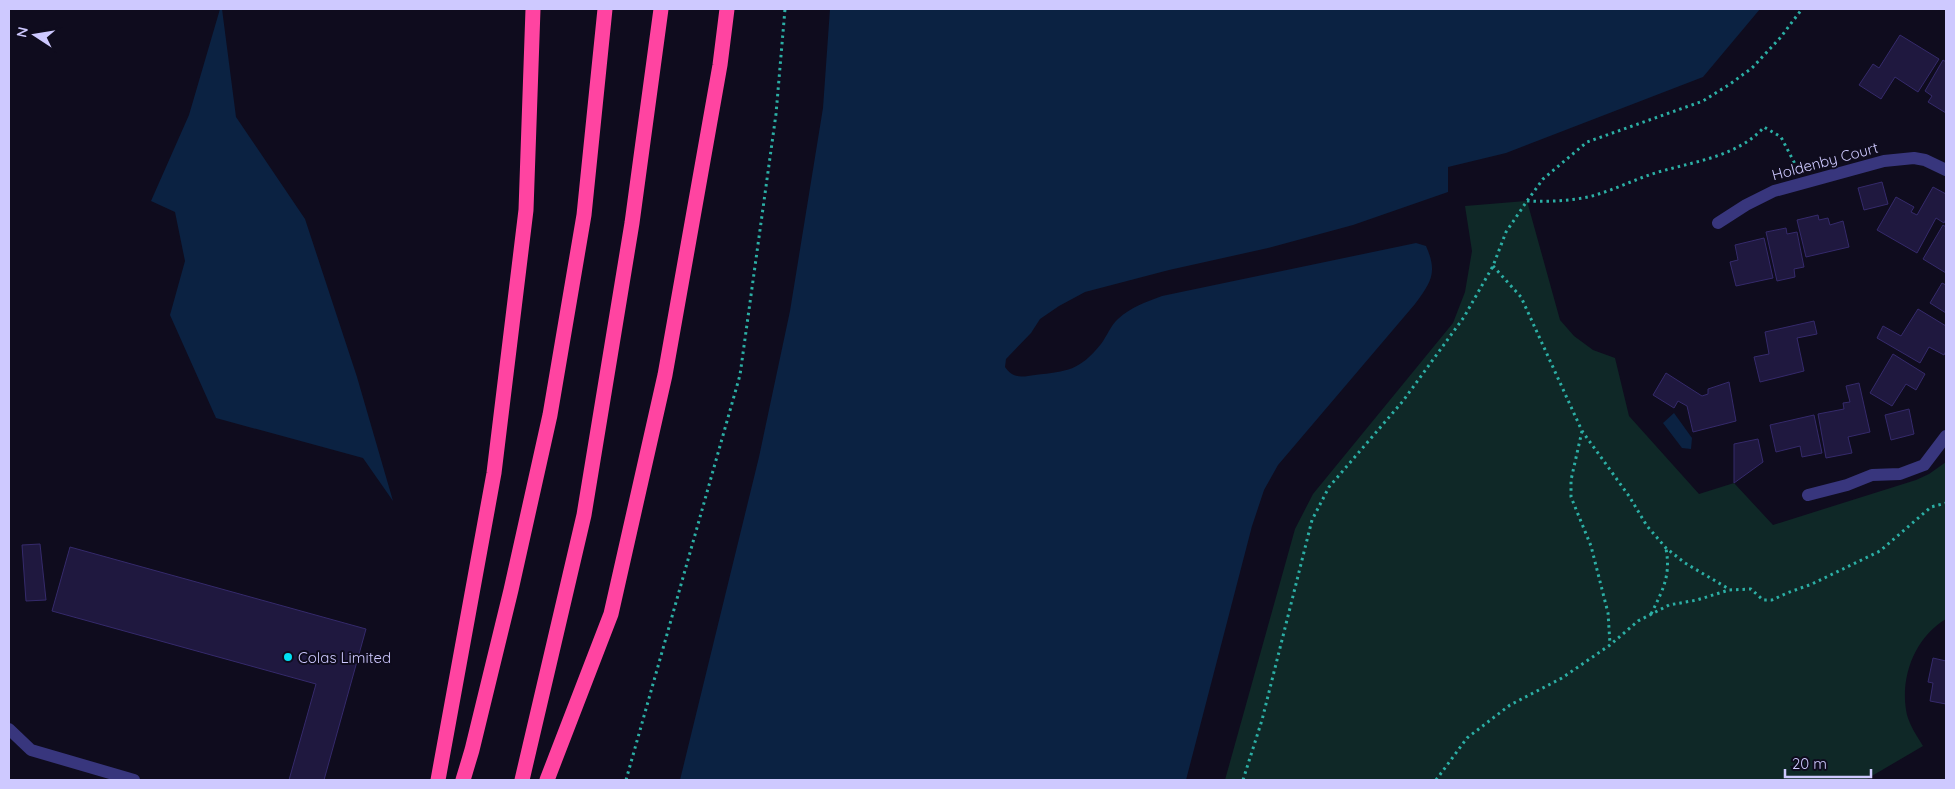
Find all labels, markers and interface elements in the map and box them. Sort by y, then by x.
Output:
north arrow [10,10,60,60]
text: N [12,25,32,39]
street label: Holdenby Court [1770,138,1880,184]
place label: Colas Limited [298,648,391,667]
marker: Colas Limited [282,651,294,663]
scale bar [1785,746,1871,778]
text: 20 m [1792,754,1827,773]

